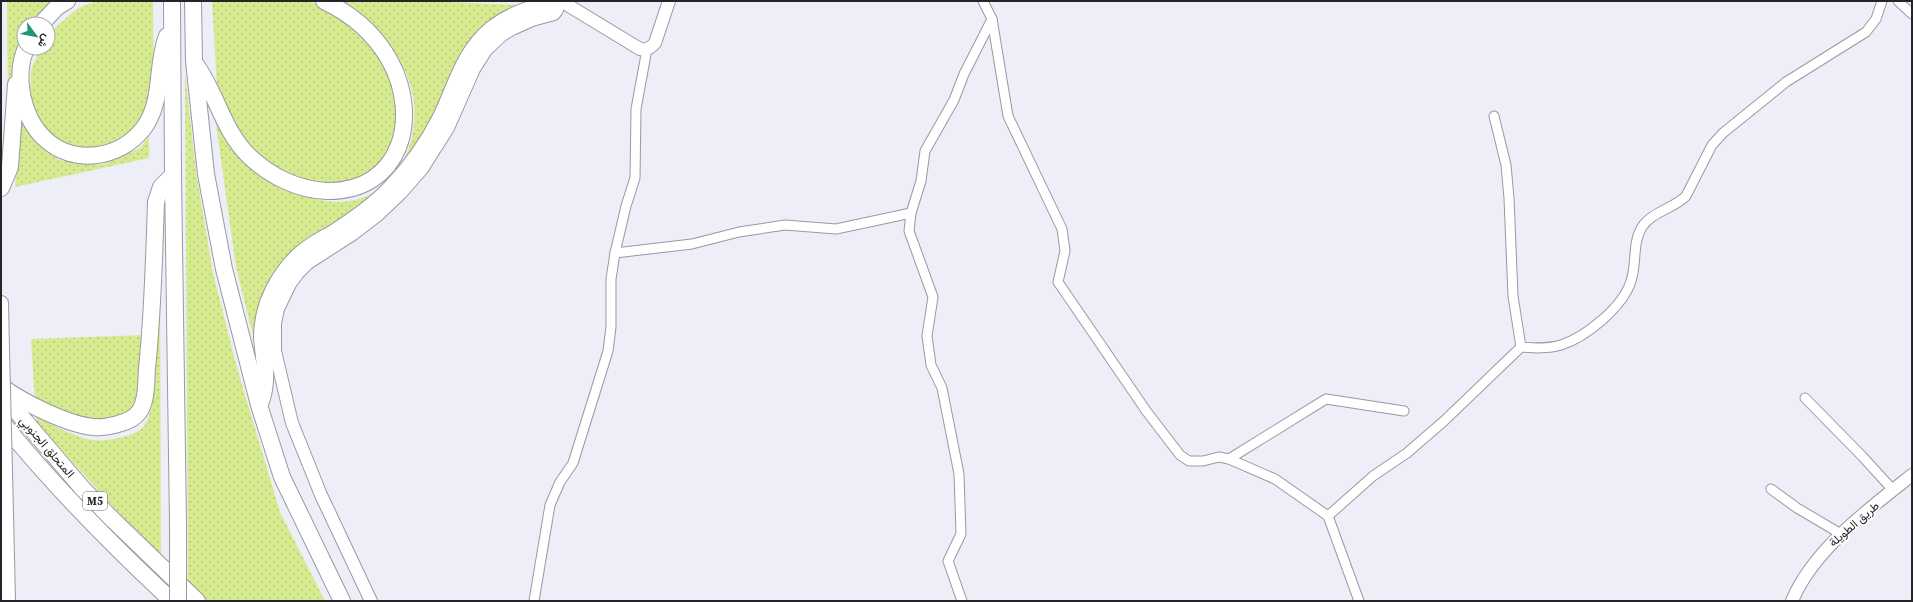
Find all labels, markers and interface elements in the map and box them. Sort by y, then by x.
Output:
north arrow [16,16,56,56]
text: ش [34,31,54,51]
street label: المتحلق الجنوبي [14,413,78,483]
road number: M5 [83,492,107,510]
street label: طريق الطويلة [1825,498,1883,550]

